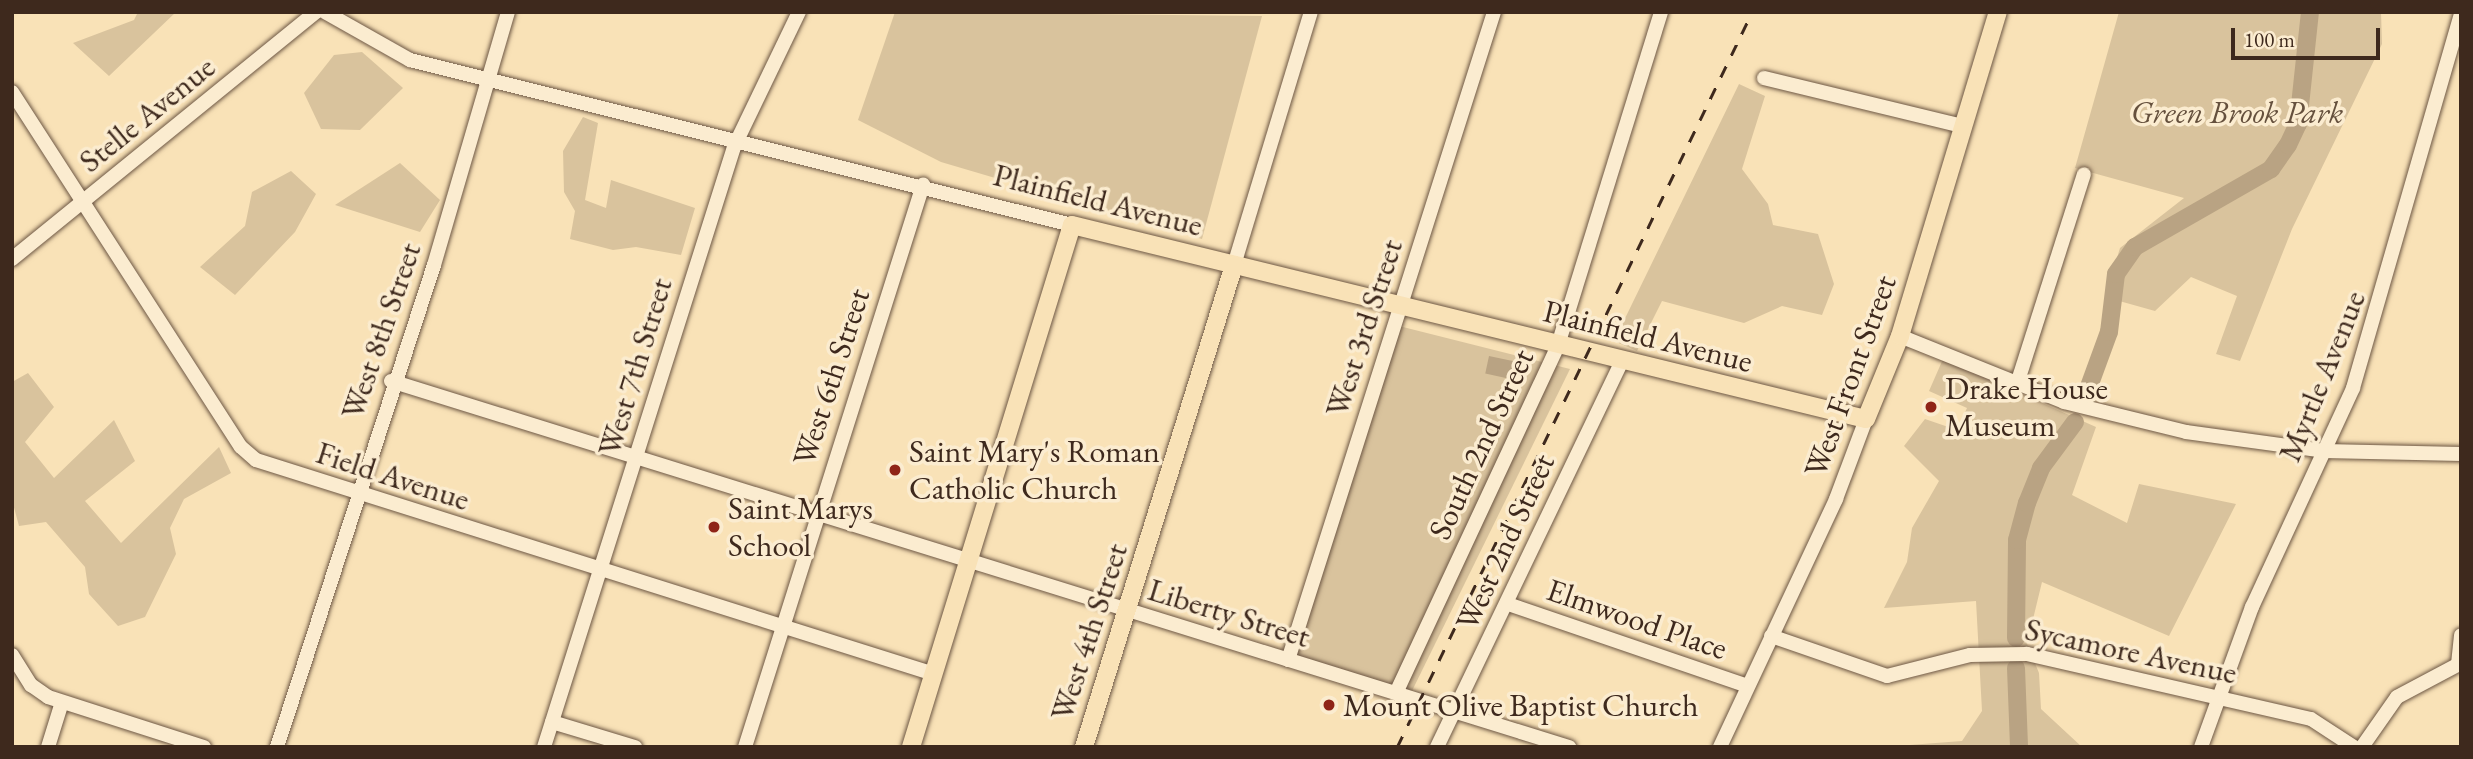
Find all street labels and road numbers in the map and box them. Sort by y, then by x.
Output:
street label: Stelle Avenue [71,48,223,180]
street label: Plainfield Avenue [990,155,1206,245]
street label: West 3rd Street [1317,234,1411,422]
street label: West 8th Street [333,238,429,424]
street label: West Front Street [1796,270,1904,482]
street label: West 7th Street [590,273,680,461]
street label: West 6th Street [784,284,878,470]
street label: Myrtle Avenue [2270,285,2374,467]
street label: Plainfield Avenue [1540,291,1756,381]
street label: South 2nd Street [1420,343,1542,545]
street label: Field Avenue [312,433,474,519]
street label: West 2nd Street [1447,448,1563,636]
street label: West 4th Street [1042,539,1136,725]
street label: Liberty Street [1144,570,1314,656]
street label: Elmwood Place [1542,570,1732,668]
street label: Sycamore Avenue [2022,610,2240,692]

